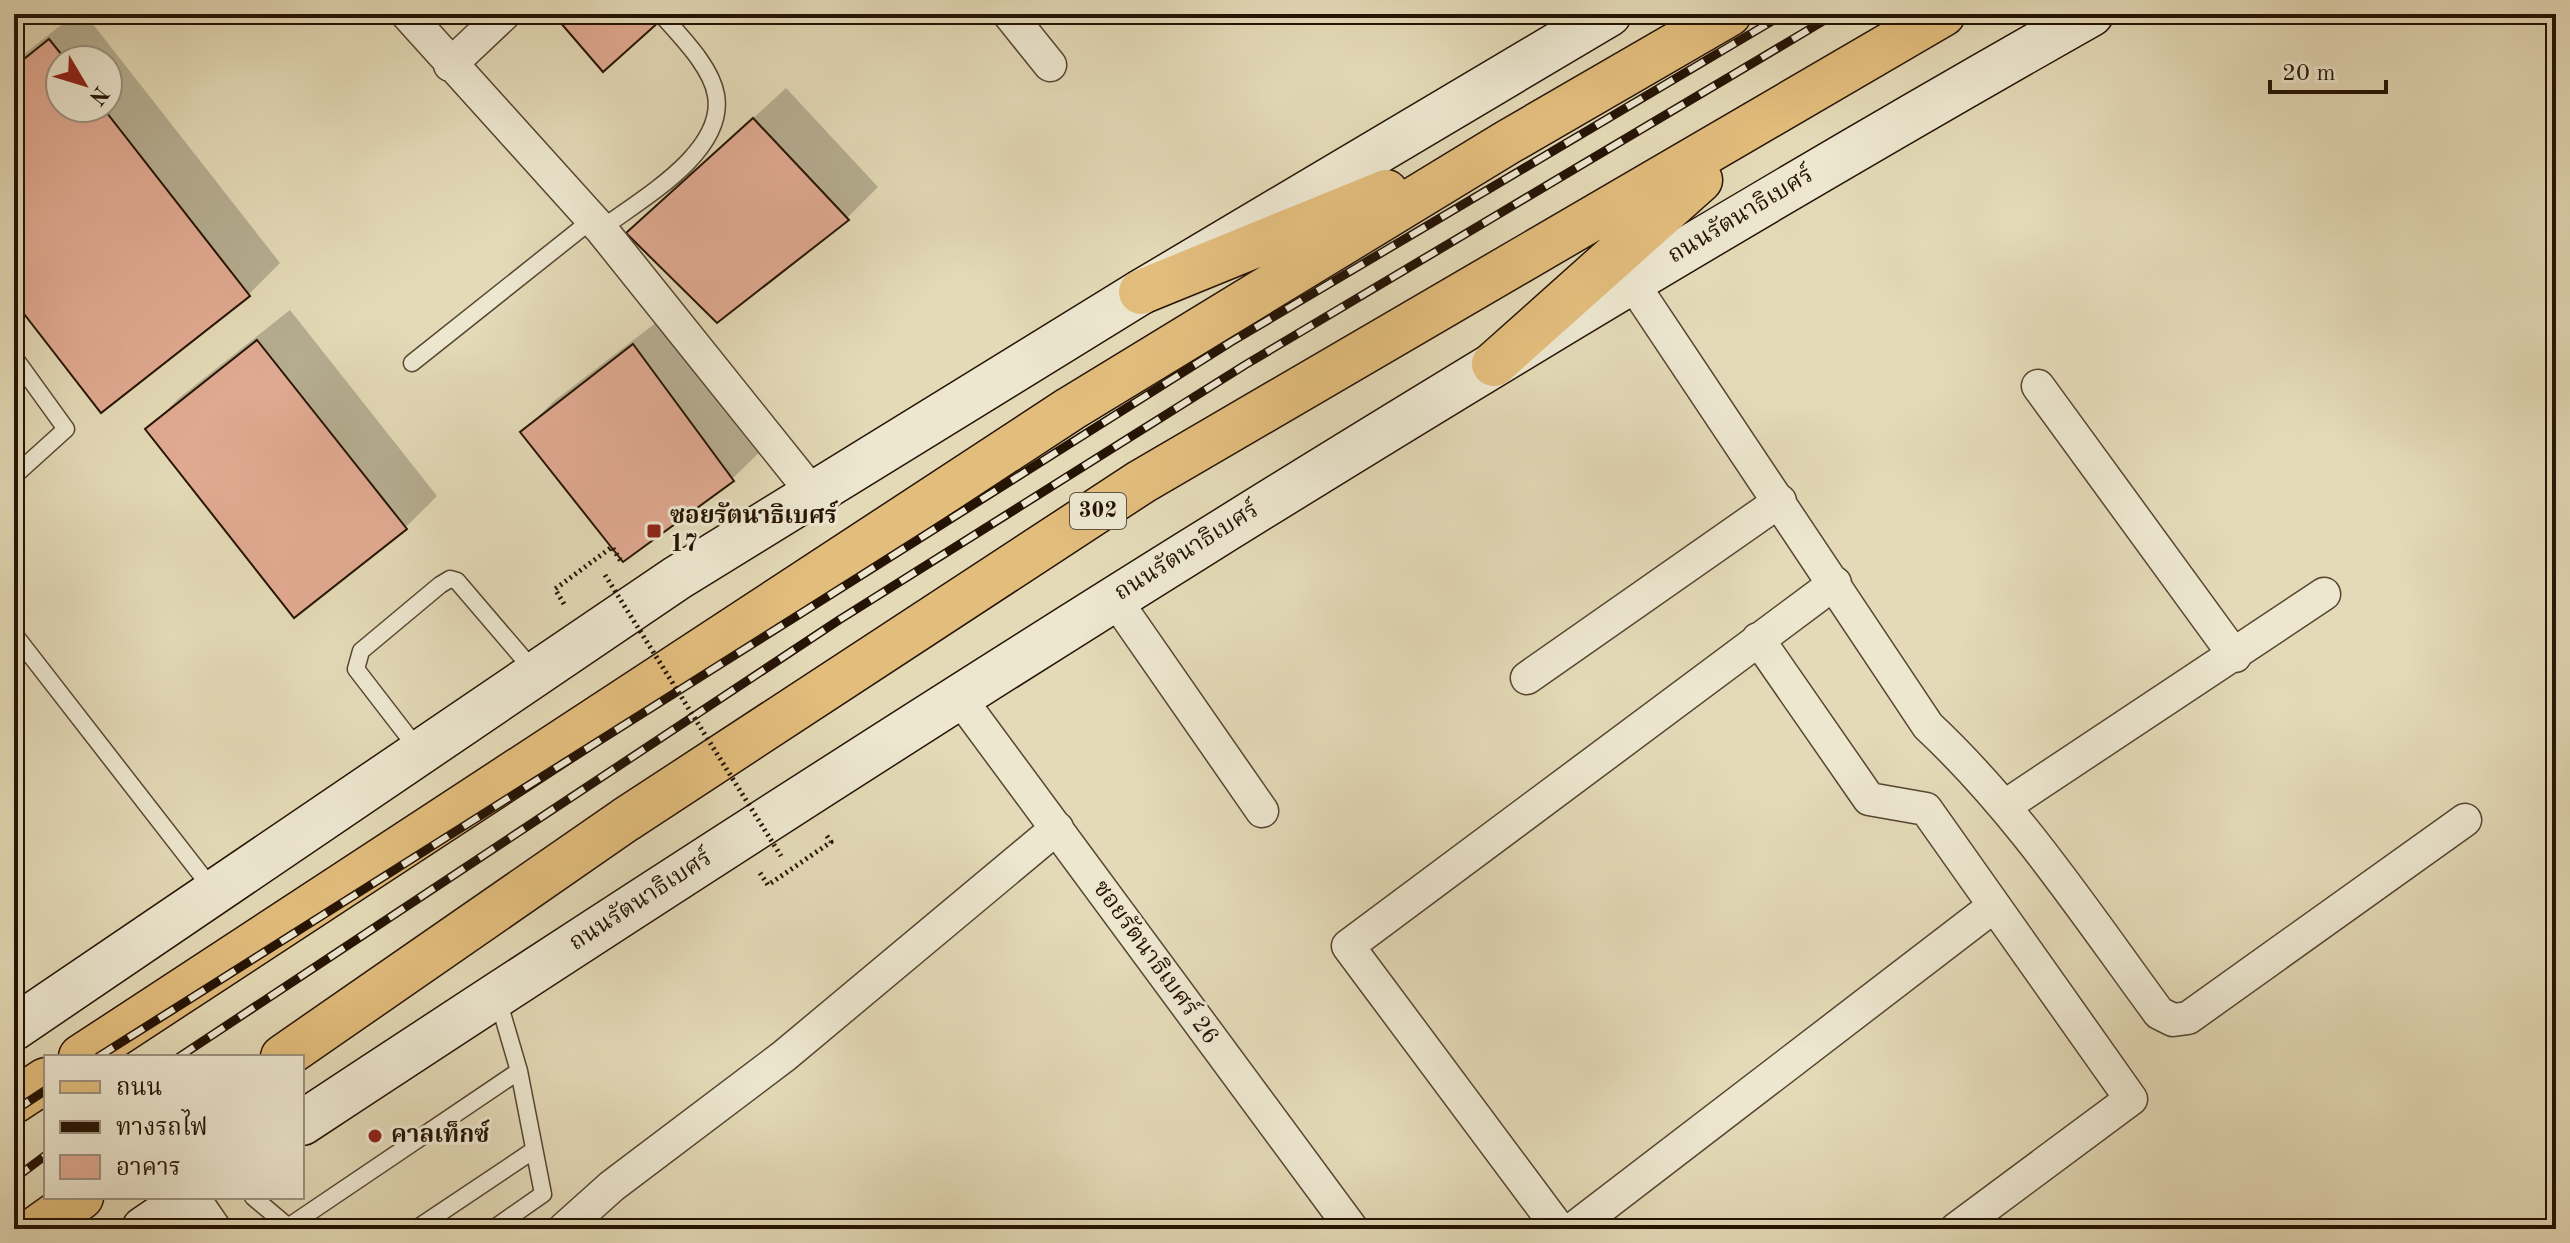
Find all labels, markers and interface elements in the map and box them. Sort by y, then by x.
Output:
north arrow [44,44,124,124]
scale bar [2270,44,2386,94]
text: 20 m [2282,62,2336,86]
text: N [84,82,112,109]
street label: ถนนรัตนาธิเบศร์ [1661,158,1818,269]
road number: 302 [1070,493,1126,529]
street label: ถนนรัตนาธิเบศร์ [1108,493,1263,606]
place label: ซอยรัตนาธิเบศร์ 17 [670,500,839,557]
marker: ซอยรัตนาธิเบศร์ 17 [645,522,663,540]
street label: ถนนรัตนาธิเบศร์ [562,841,717,956]
street label: ซอยรัตนาธิเบศร์ 26 [1088,873,1227,1049]
legend [44,1055,304,1199]
text: ถนน [116,1077,162,1101]
text: ทางรถไฟ [116,1109,208,1141]
place label: คาลเท็กซ์ [391,1119,490,1148]
marker: คาลเท็กซ์ [366,1127,384,1145]
text: อาคาร [116,1157,181,1181]

